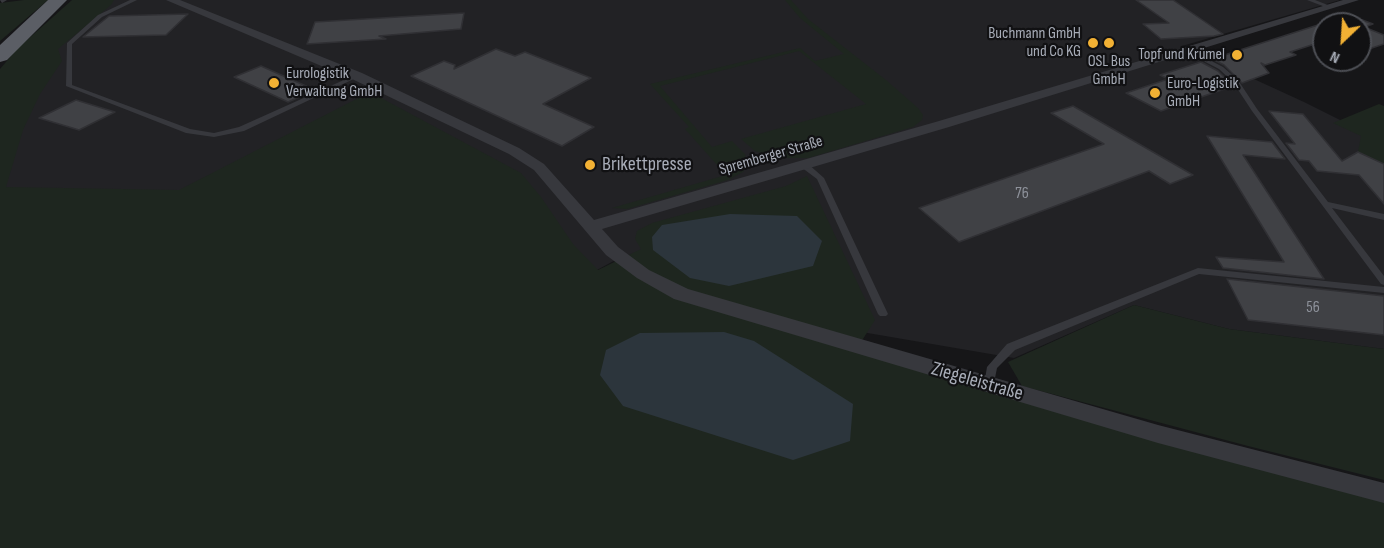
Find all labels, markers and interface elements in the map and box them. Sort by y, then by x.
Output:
north arrow [1312,12,1372,72]
place label: Buchmann GmbH und Co KG [988,24,1081,62]
marker: Buchmann GmbH und Co KG [1086,36,1100,50]
marker: OSL Bus GmbH [1102,36,1116,50]
place label: Topf und Krümel [1138,45,1225,65]
text: N [1327,47,1343,67]
marker: Topf und Krümel [1230,48,1244,62]
place label: OSL Bus GmbH [1088,52,1130,90]
place label: Eurologistik Verwaltung GmbH [286,64,382,102]
place label: Euro-Logistik GmbH [1167,74,1239,112]
marker: Eurologistik Verwaltung GmbH [267,76,281,90]
marker: Euro-Logistik GmbH [1148,86,1162,100]
street label: Spremberger Straße [717,132,825,180]
place label: Brikettpresse [602,153,692,177]
marker: Brikettpresse [583,158,597,172]
house number: 76 [1015,184,1029,204]
house number: 56 [1306,298,1320,318]
street label: Ziegeleistraße [928,357,1026,407]

